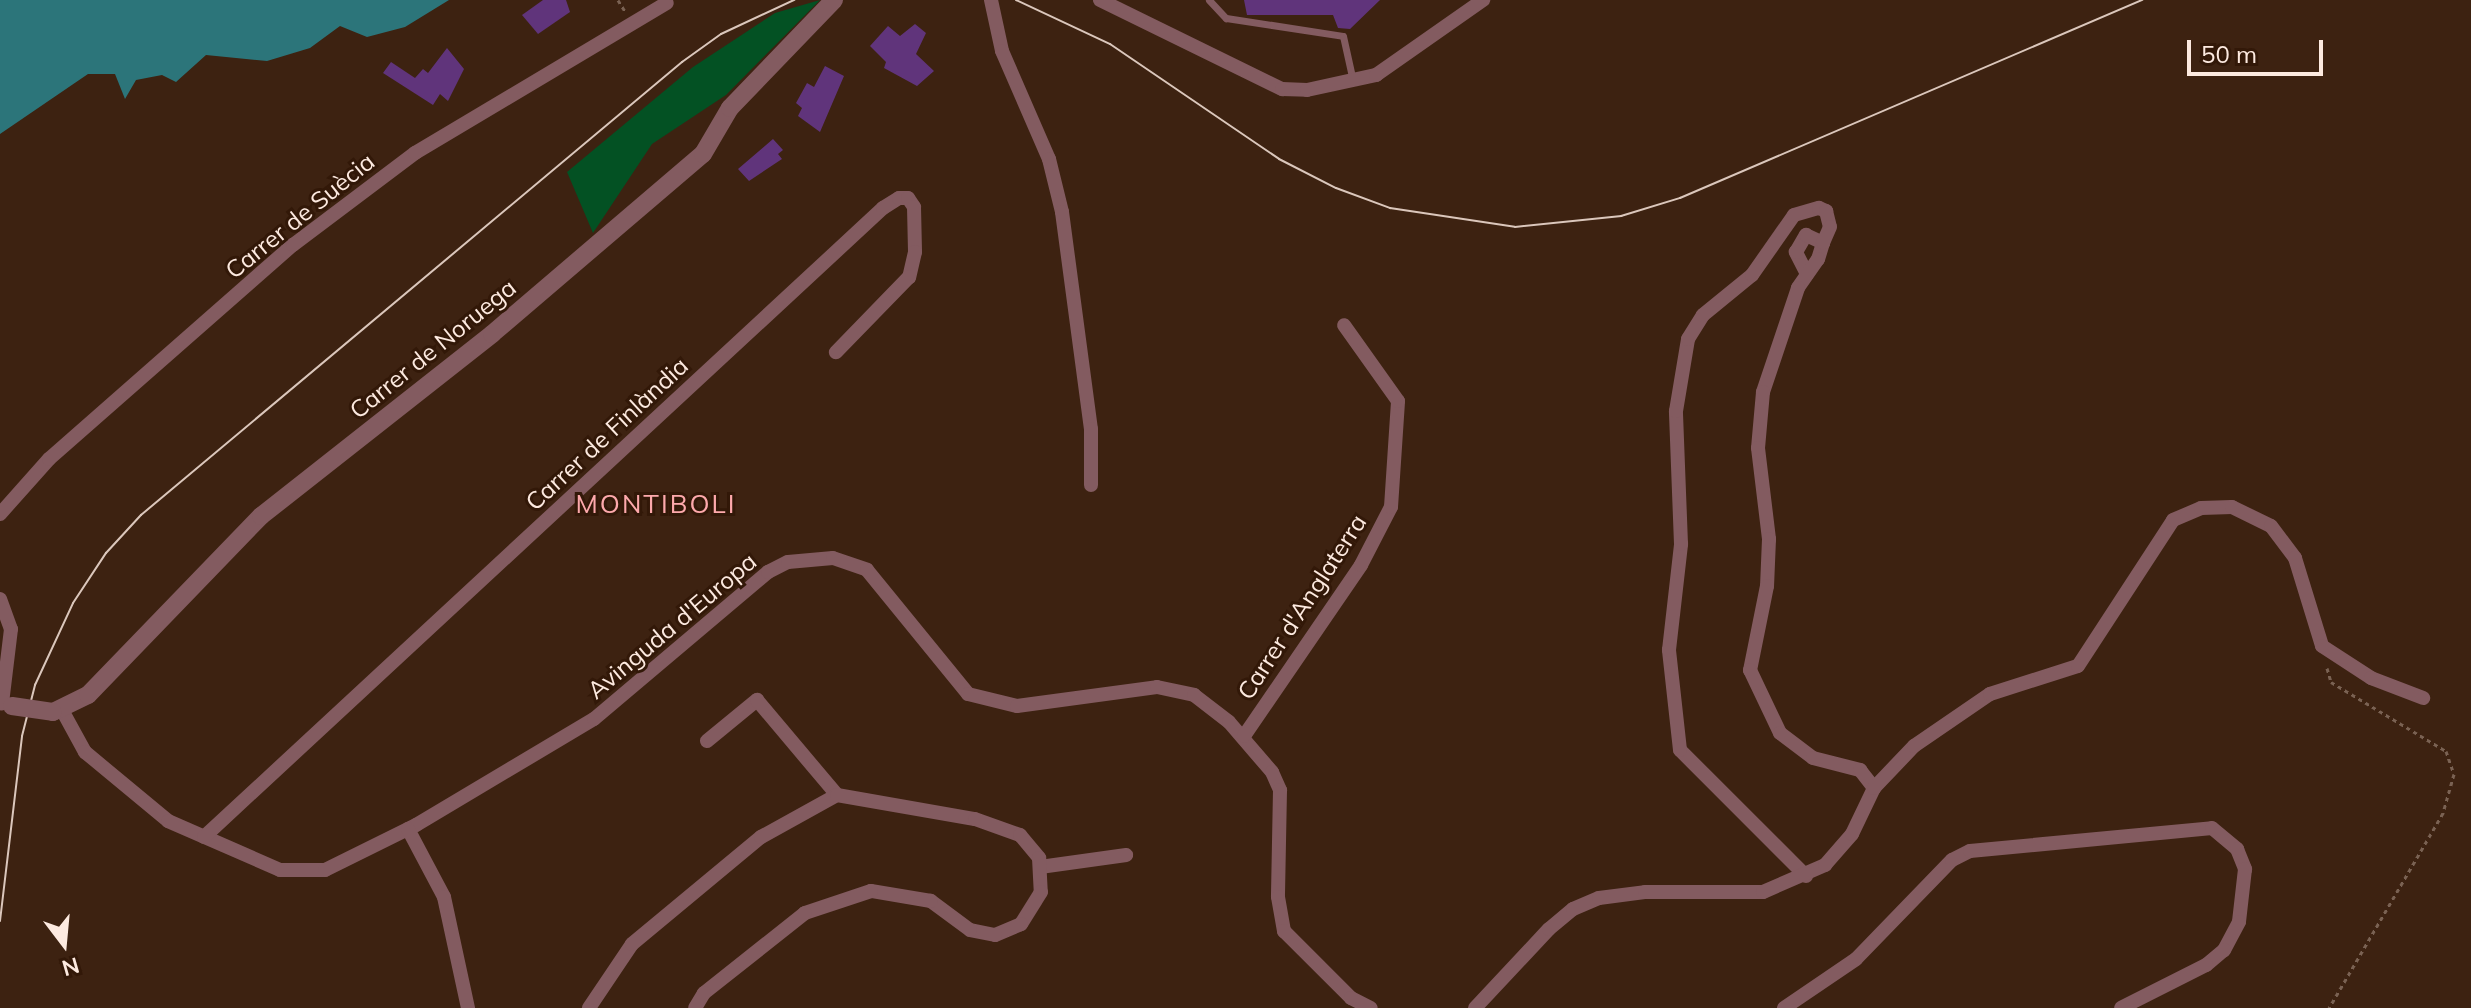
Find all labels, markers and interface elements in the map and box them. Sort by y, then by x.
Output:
scale bar [2191,24,2327,74]
text: 50 m [2201,39,2257,69]
street label: Carrer de Suècia [220,147,380,285]
street label: Carrer de Noruega [344,273,522,425]
street label: Carrer de Finlàndia [520,351,694,517]
district label: MONTIBOLI [576,488,736,520]
street label: Carrer d'Anglaterra [1231,509,1373,705]
street label: Avinguda d'Europa [582,547,762,705]
north arrow [24,904,104,984]
text: N [59,951,82,983]

